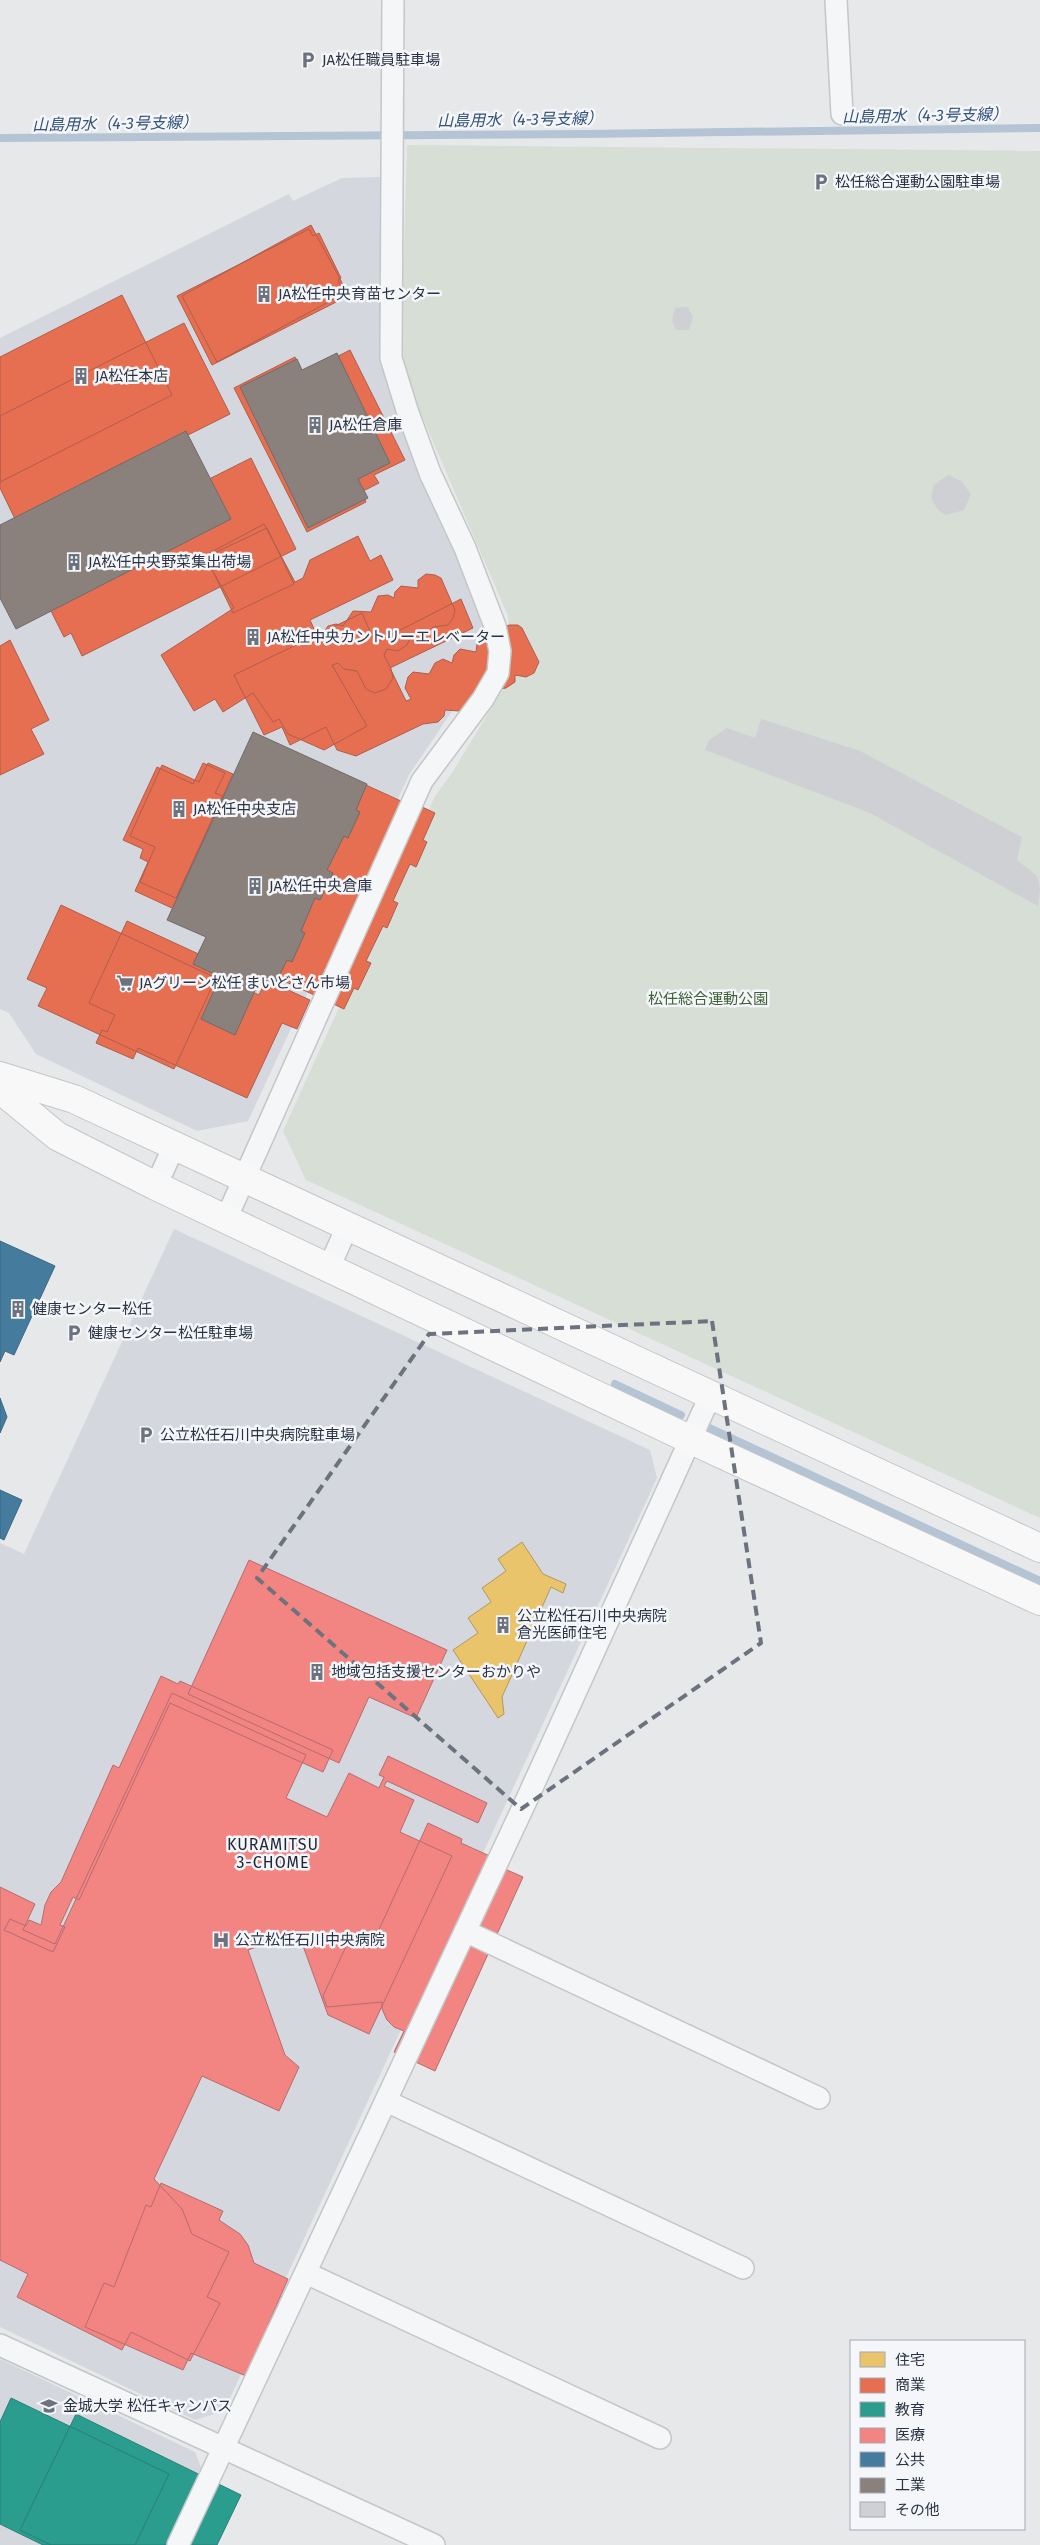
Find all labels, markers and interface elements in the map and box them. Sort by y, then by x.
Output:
parking icon: JA松任職員駐車場 [298,50,318,70]
place label: JA松任職員駐車場 [322,51,440,69]
water label: 山島用水（4-3号支線） [842,105,1008,126]
water label: 山島用水（4-3号支線） [437,109,603,130]
water label: 山島用水（4-3号支線） [32,113,198,134]
parking icon: 松任総合運動公園駐車場 [811,172,831,192]
place label: 松任総合運動公園駐車場 [835,173,1000,191]
building icon: JA松任中央育苗センター [254,284,274,304]
place label: JA松任中央育苗センター [278,285,441,303]
building icon: JA松任本店 [71,366,91,386]
place label: JA松任本店 [95,367,168,385]
building icon: JA松任倉庫 [305,415,325,435]
place label: JA松任倉庫 [329,416,402,434]
building icon: JA松任中央野菜集出荷場 [64,552,84,572]
place label: JA松任中央野菜集出荷場 [88,553,251,571]
building icon: JA松任中央カントリーエレベーター [243,627,263,647]
place label: JA松任中央カントリーエレベーター [267,628,505,646]
building icon: JA松任中央支店 [169,799,189,819]
place label: JA松任中央支店 [193,800,296,818]
building icon: JA松任中央倉庫 [245,876,265,896]
place label: JA松任中央倉庫 [269,877,372,895]
supermarket icon: JAグリーン松任 まいどさん市場 [115,973,135,993]
place label: JAグリーン松任 まいどさん市場 [139,974,350,992]
park label: 松任総合運動公園 [648,990,768,1008]
building icon: 健康センター松任 [8,1299,28,1319]
place label: 健康センター松任 [32,1300,152,1318]
parking icon: 健康センター松任駐車場 [64,1323,84,1343]
place label: 健康センター松任駐車場 [88,1324,253,1342]
parking icon: 公立松任石川中央病院駐車場 [136,1425,156,1445]
place label: 公立松任石川中央病院駐車場 [160,1426,355,1444]
place label: 公立松任石川中央病院 倉光医師住宅 [517,1607,667,1642]
building icon: 公立松任石川中央病院 倉光医師住宅 [493,1615,513,1635]
building icon: 地域包括支援センターおかりや [307,1662,327,1682]
place label: 地域包括支援センターおかりや [331,1663,541,1681]
district label: KURAMITSU 3-CHOME [227,1835,319,1872]
hospital icon: 公立松任石川中央病院 [211,1930,231,1950]
place label: 公立松任石川中央病院 [235,1931,385,1949]
legend [850,2340,1025,2530]
text: 住宅 [895,2351,925,2369]
text: 商業 [895,2376,925,2394]
school or university icon: 金城大学 松任キャンパス [39,2396,59,2416]
place label: 金城大学 松任キャンパス [63,2397,232,2415]
text: 教育 [895,2401,925,2419]
text: 医療 [895,2426,925,2444]
text: 公共 [895,2451,925,2469]
text: 工業 [895,2476,925,2494]
text: その他 [895,2501,940,2519]

